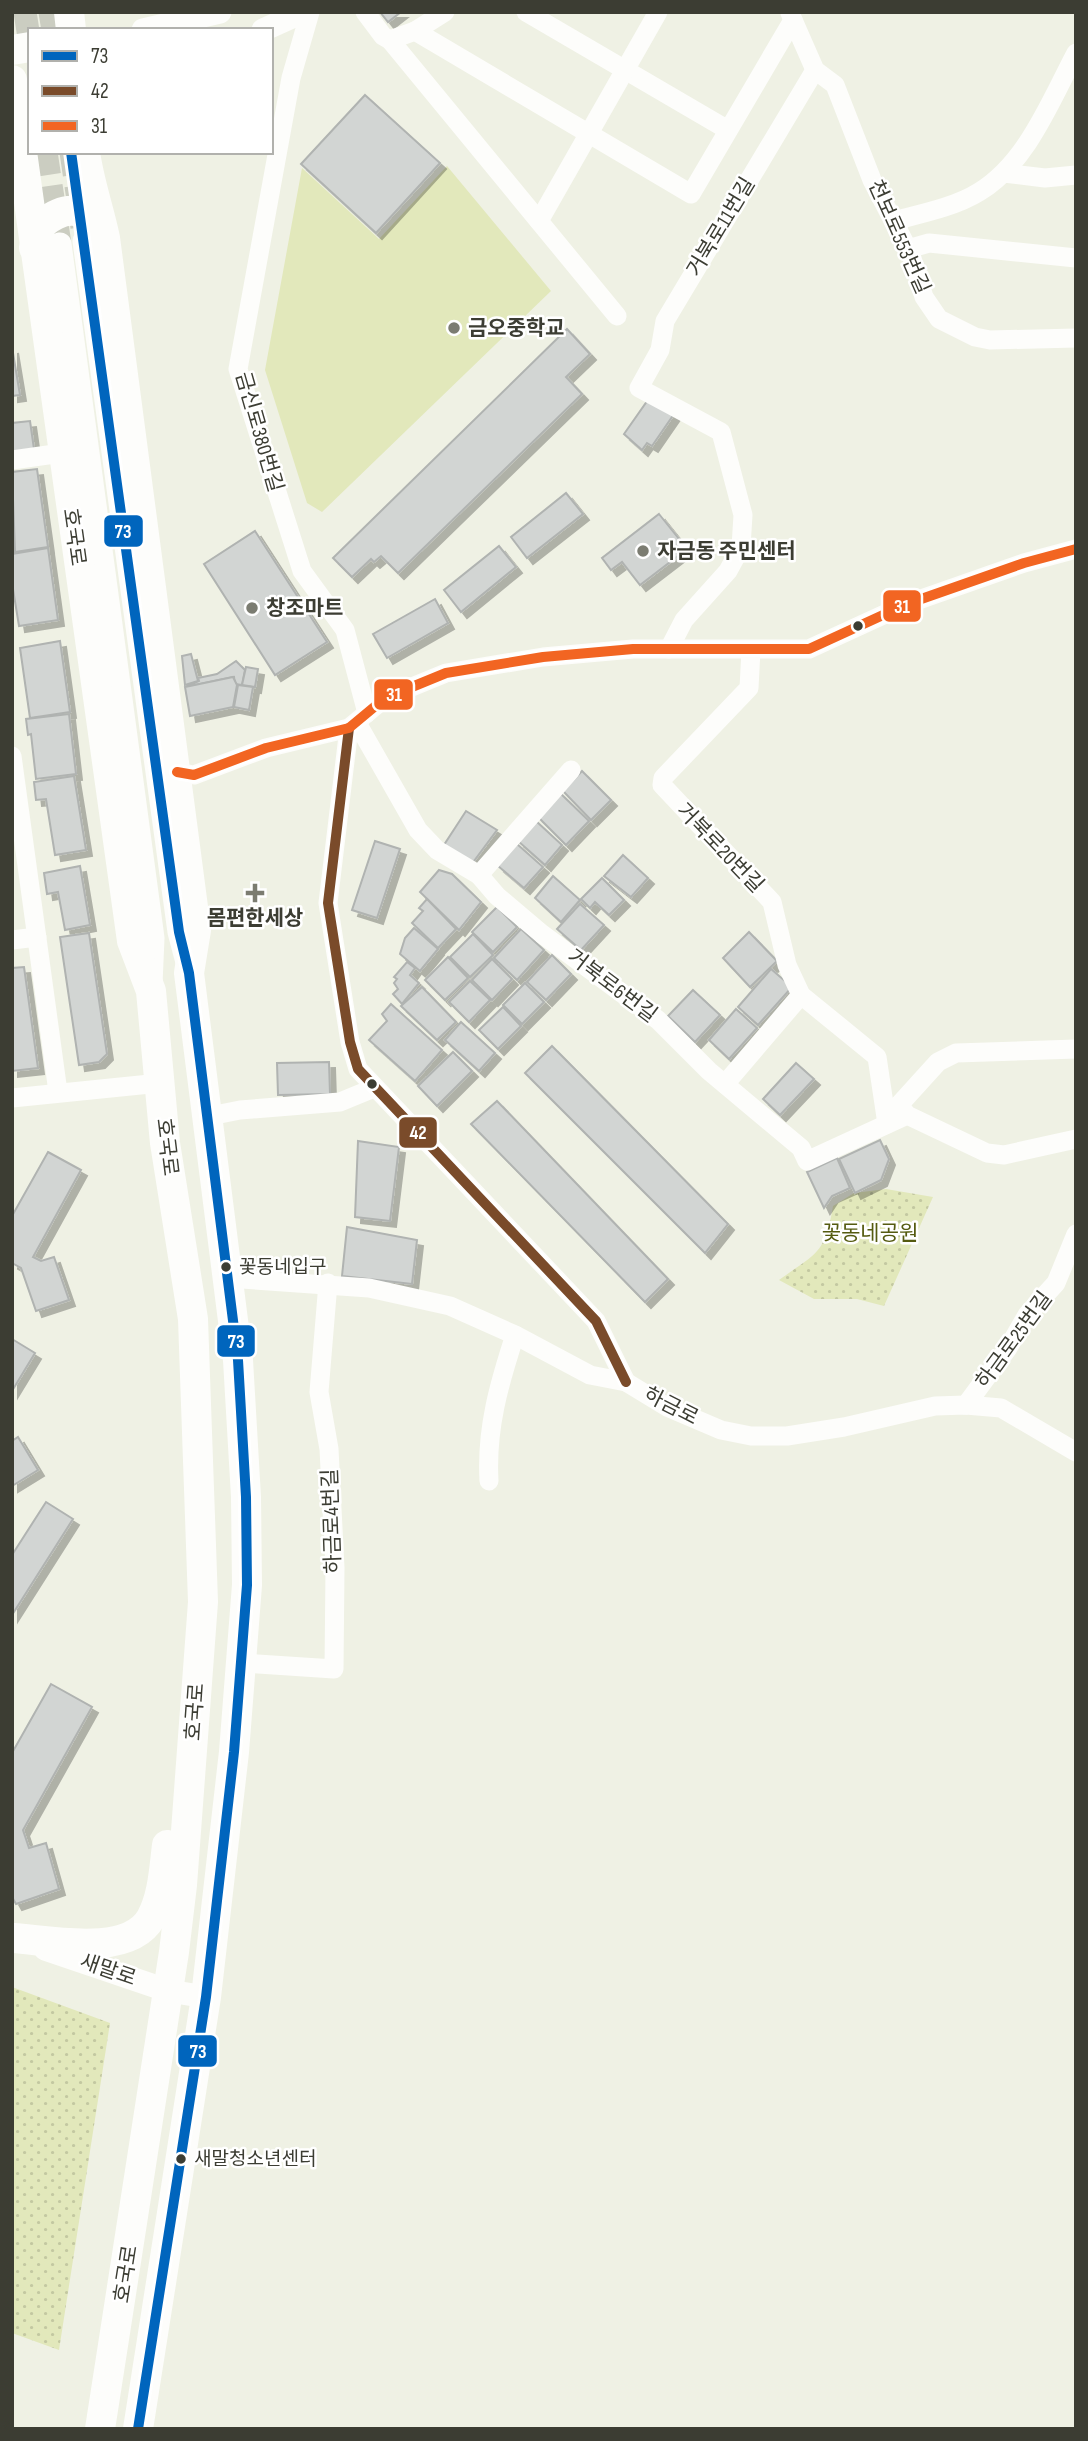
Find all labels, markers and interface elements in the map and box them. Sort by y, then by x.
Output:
legend [28,28,273,154]
text: 73 [91,44,108,69]
text: 42 [91,79,109,104]
text: 31 [91,114,108,139]
street label: 거북로11번길 [682,173,760,281]
street label: 천보로553번길 [863,176,935,298]
place label: 금오중학교 [468,316,565,341]
marker: 금오중학교 [446,320,462,336]
street label: 금신로380번길 [230,369,288,495]
street label: 호국로 [58,507,90,567]
line badge: 73 [103,514,144,548]
text: 73 [115,521,131,544]
place label: 자금동 주민센터 [657,539,796,564]
marker: 자금동 주민센터 [635,543,651,559]
line badge: 31 [882,589,922,623]
place label: 창조마트 [266,596,343,621]
text: 31 [894,596,911,619]
marker: 창조마트 [244,600,260,616]
unlabelled marker [851,619,865,633]
line badge: 31 [373,678,414,711]
text: 31 [386,684,403,707]
street label: 거북로20번길 [671,798,769,898]
marker: 몸편한세상 [245,883,265,903]
place label: 몸편한세상 [207,906,303,931]
street label: 거북로6번길 [562,944,662,1028]
unlabelled marker [365,1077,379,1091]
line badge: 42 [398,1116,438,1149]
street label: 호국로 [151,1117,183,1177]
text: 42 [409,1122,427,1145]
park label: 꽃동네공원 [822,1221,918,1246]
place label: 꽃동네입구 [239,1256,326,1279]
marker: 꽃동네입구 [219,1260,233,1274]
street label: 하금로25번길 [970,1287,1058,1393]
line badge: 73 [216,1324,256,1358]
text: 73 [228,1331,244,1354]
street label: 하금로 [639,1382,703,1430]
street label: 하금로4번길 [318,1468,346,1574]
street label: 호국로 [181,1682,209,1742]
street label: 새말로 [77,1949,139,1991]
line badge: 73 [177,2034,218,2068]
text: 73 [190,2041,206,2064]
place label: 새말청소년센터 [194,2148,316,2171]
marker: 새말청소년센터 [174,2152,188,2166]
street label: 호국로 [109,2243,143,2305]

